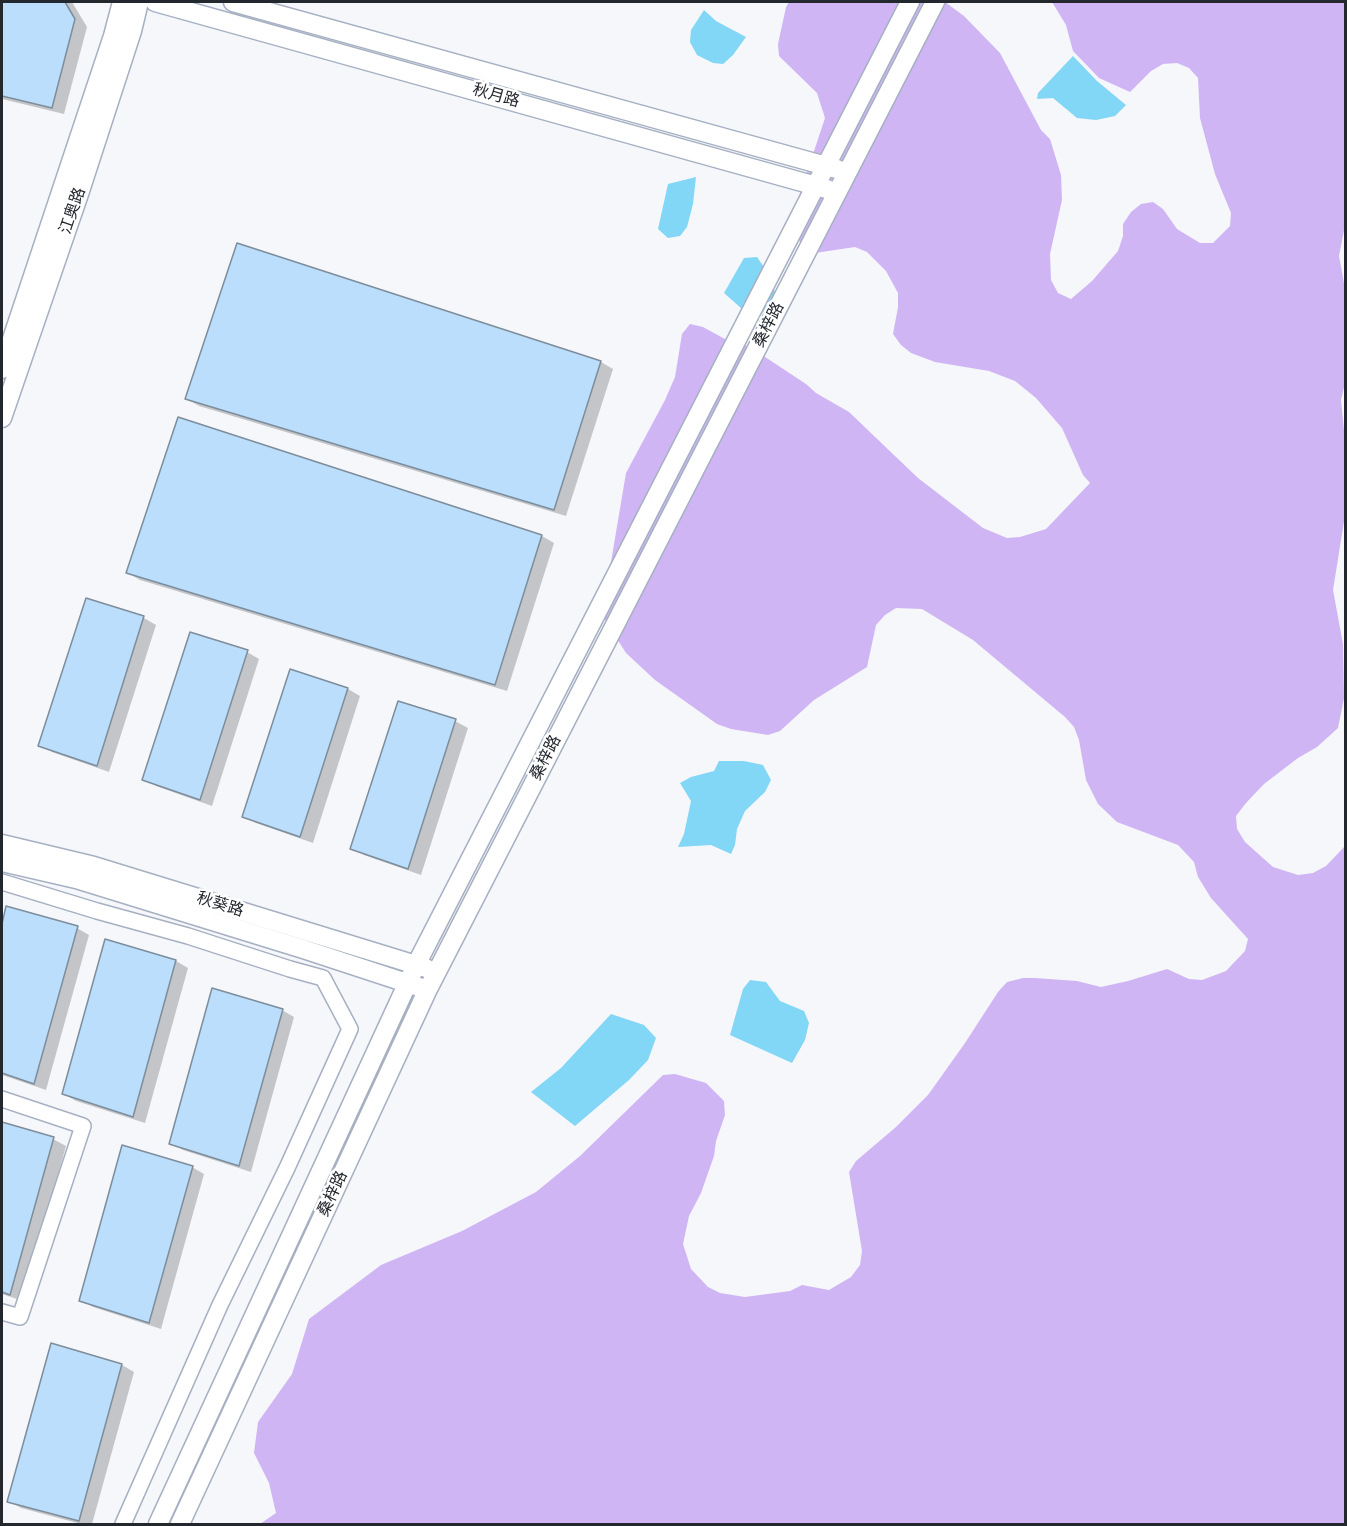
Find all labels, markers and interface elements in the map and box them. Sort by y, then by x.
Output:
street label: 秋月路 [470,80,522,112]
street label: 江奥路 [56,185,90,237]
street label: 桑梓路 [750,299,788,351]
street label: 桑梓路 [527,732,565,784]
street label: 秋葵路 [194,889,246,921]
street label: 桑梓路 [314,1168,352,1220]

